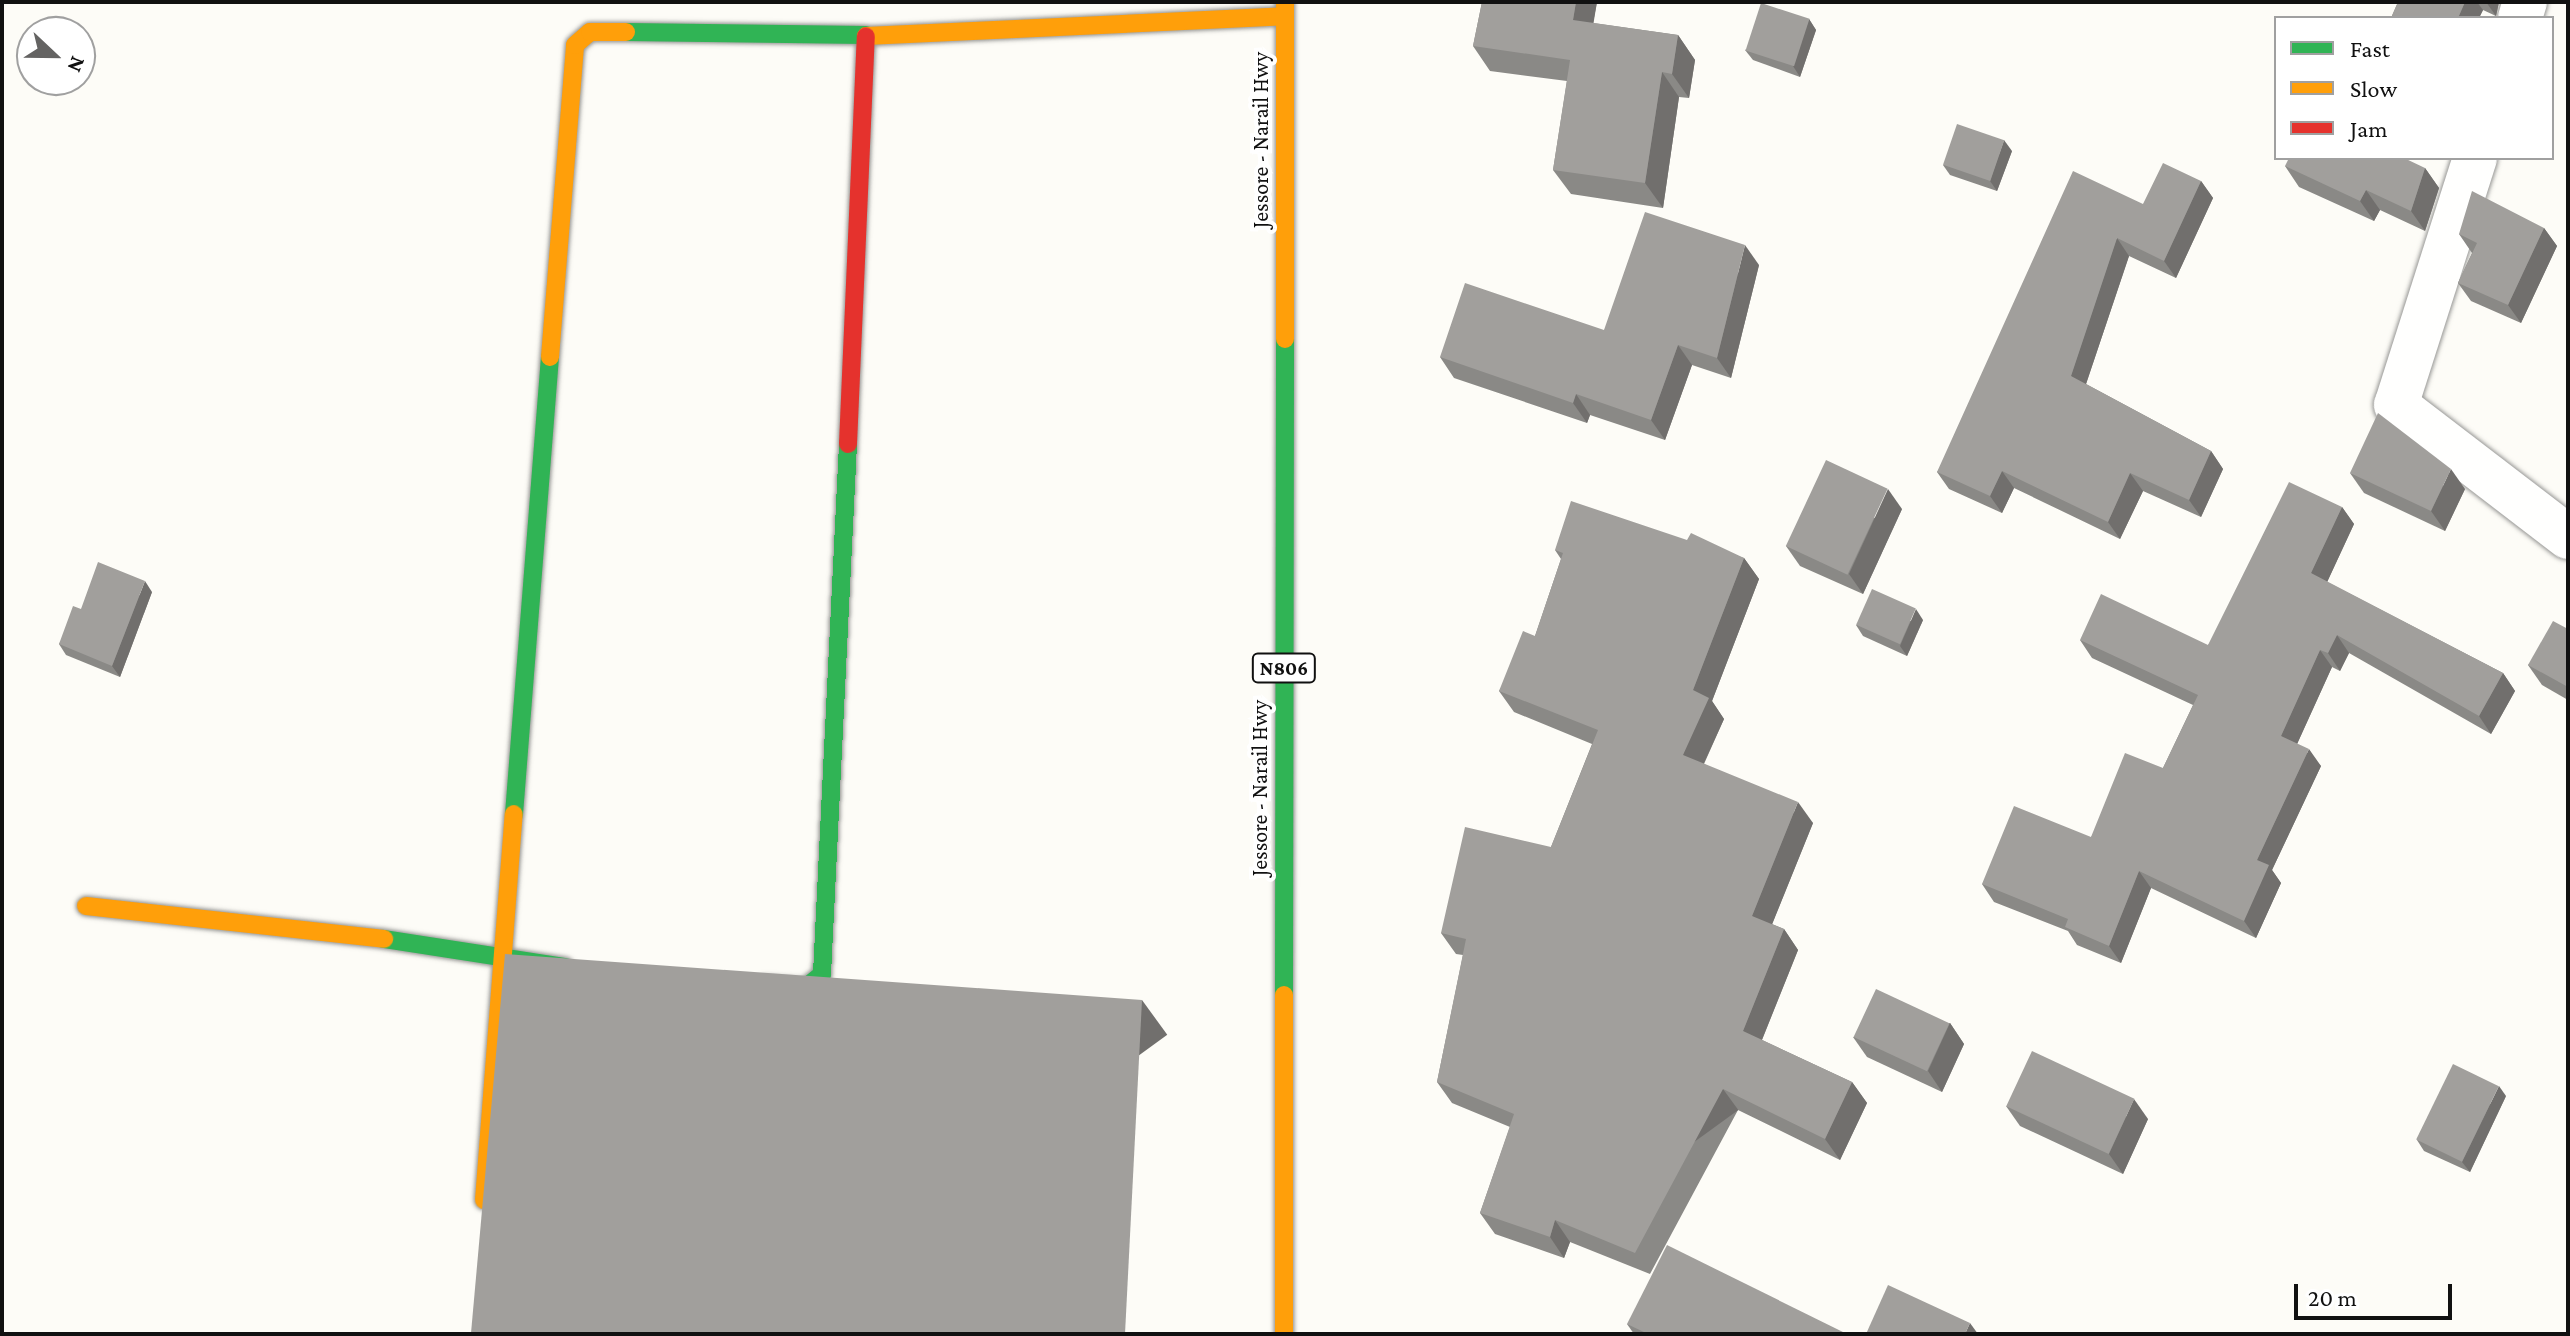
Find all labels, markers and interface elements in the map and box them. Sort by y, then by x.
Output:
north arrow [16,16,96,96]
legend [2274,16,2554,160]
text: Fast [2350,35,2390,62]
street label: Jessore - Narail Hwy [1248,52,1274,228]
text: N [62,53,91,76]
text: Slow [2350,75,2397,102]
text: Jam [2350,115,2388,142]
road number: N806 [1250,652,1318,684]
street label: Jessore - Narail Hwy [1247,700,1273,876]
scale bar [2298,1268,2456,1318]
text: 20 m [2308,1284,2357,1311]

